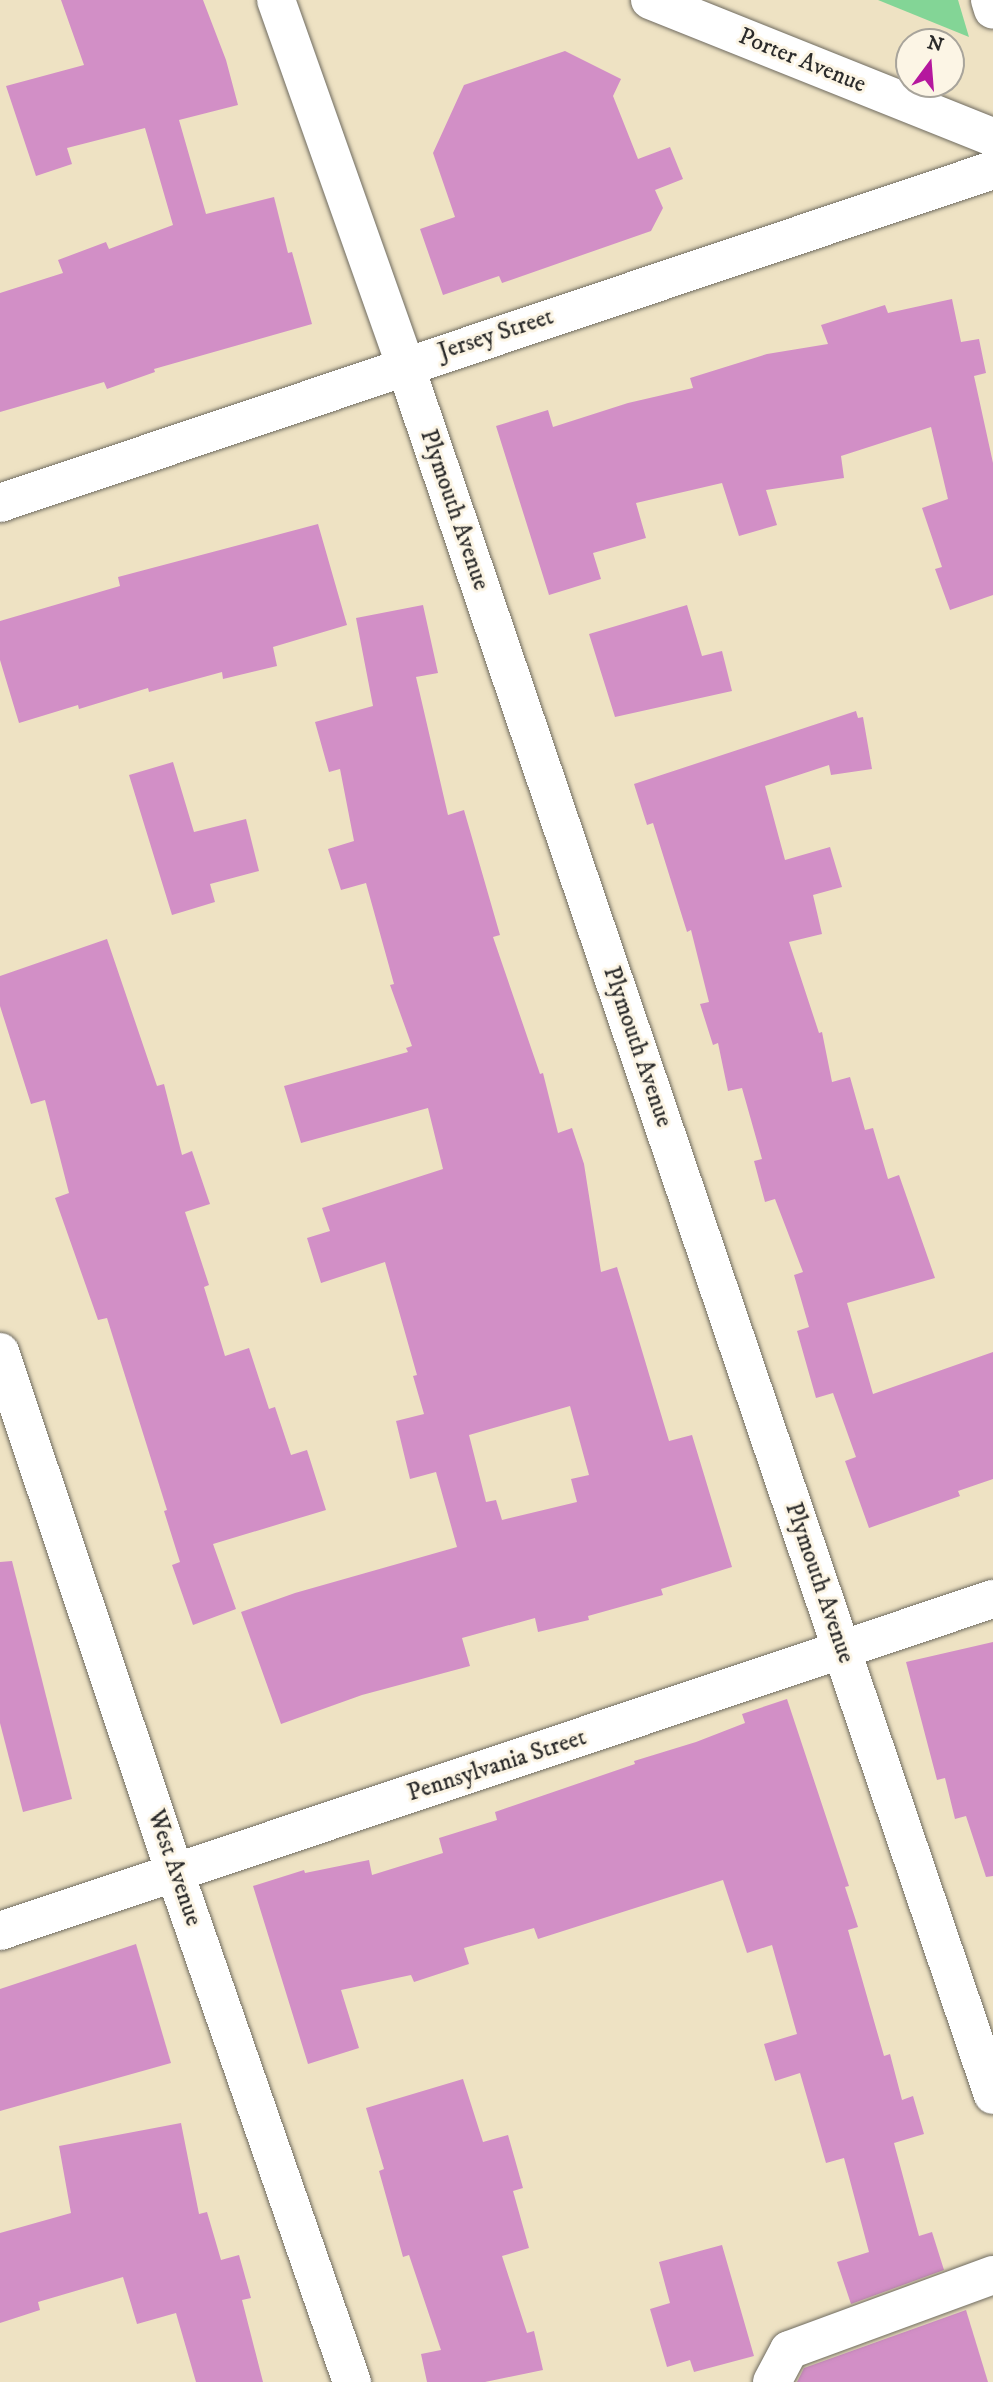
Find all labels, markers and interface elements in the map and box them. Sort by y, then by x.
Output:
street label: Porter Avenue [734,22,870,100]
north arrow [895,28,965,98]
text: N [925,31,946,57]
street label: Jersey Street [435,303,557,367]
street label: Plymouth Avenue [413,426,495,594]
street label: Plymouth Avenue [596,963,678,1131]
street label: Plymouth Avenue [778,1499,860,1667]
street label: Pennsylvania Street [404,1724,590,1808]
street label: West Avenue [141,1806,207,1930]

